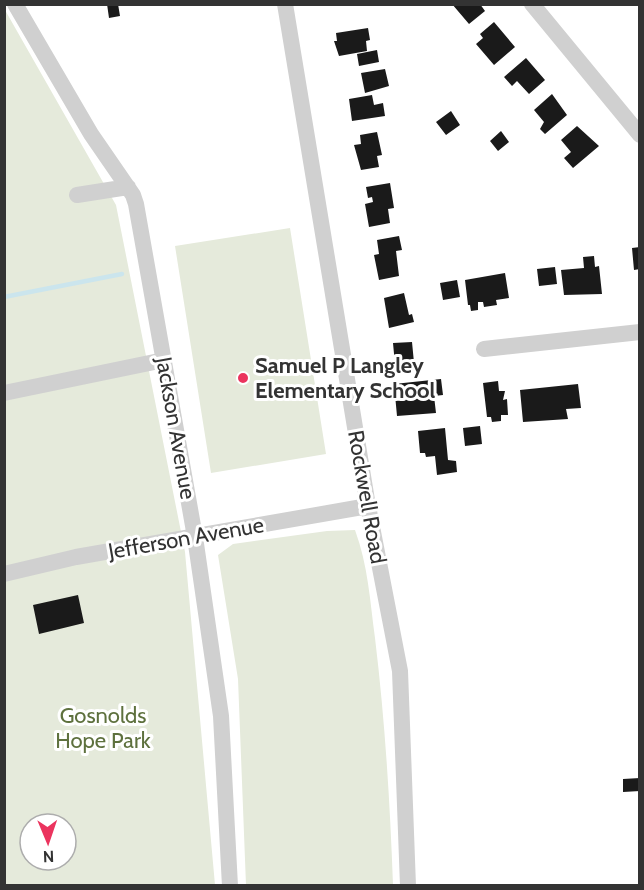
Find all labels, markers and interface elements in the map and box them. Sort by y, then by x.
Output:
place label: Samuel P Langley Elementary School [255,352,435,404]
street label: Jackson Avenue [150,354,202,501]
marker: Samuel P Langley Elementary School [236,371,250,385]
street label: Rockwell Road [342,428,392,566]
street label: Jefferson Avenue [105,511,266,565]
park label: Gosnolds Hope Park [55,702,151,754]
north arrow [18,812,78,872]
text: N [43,847,54,866]

